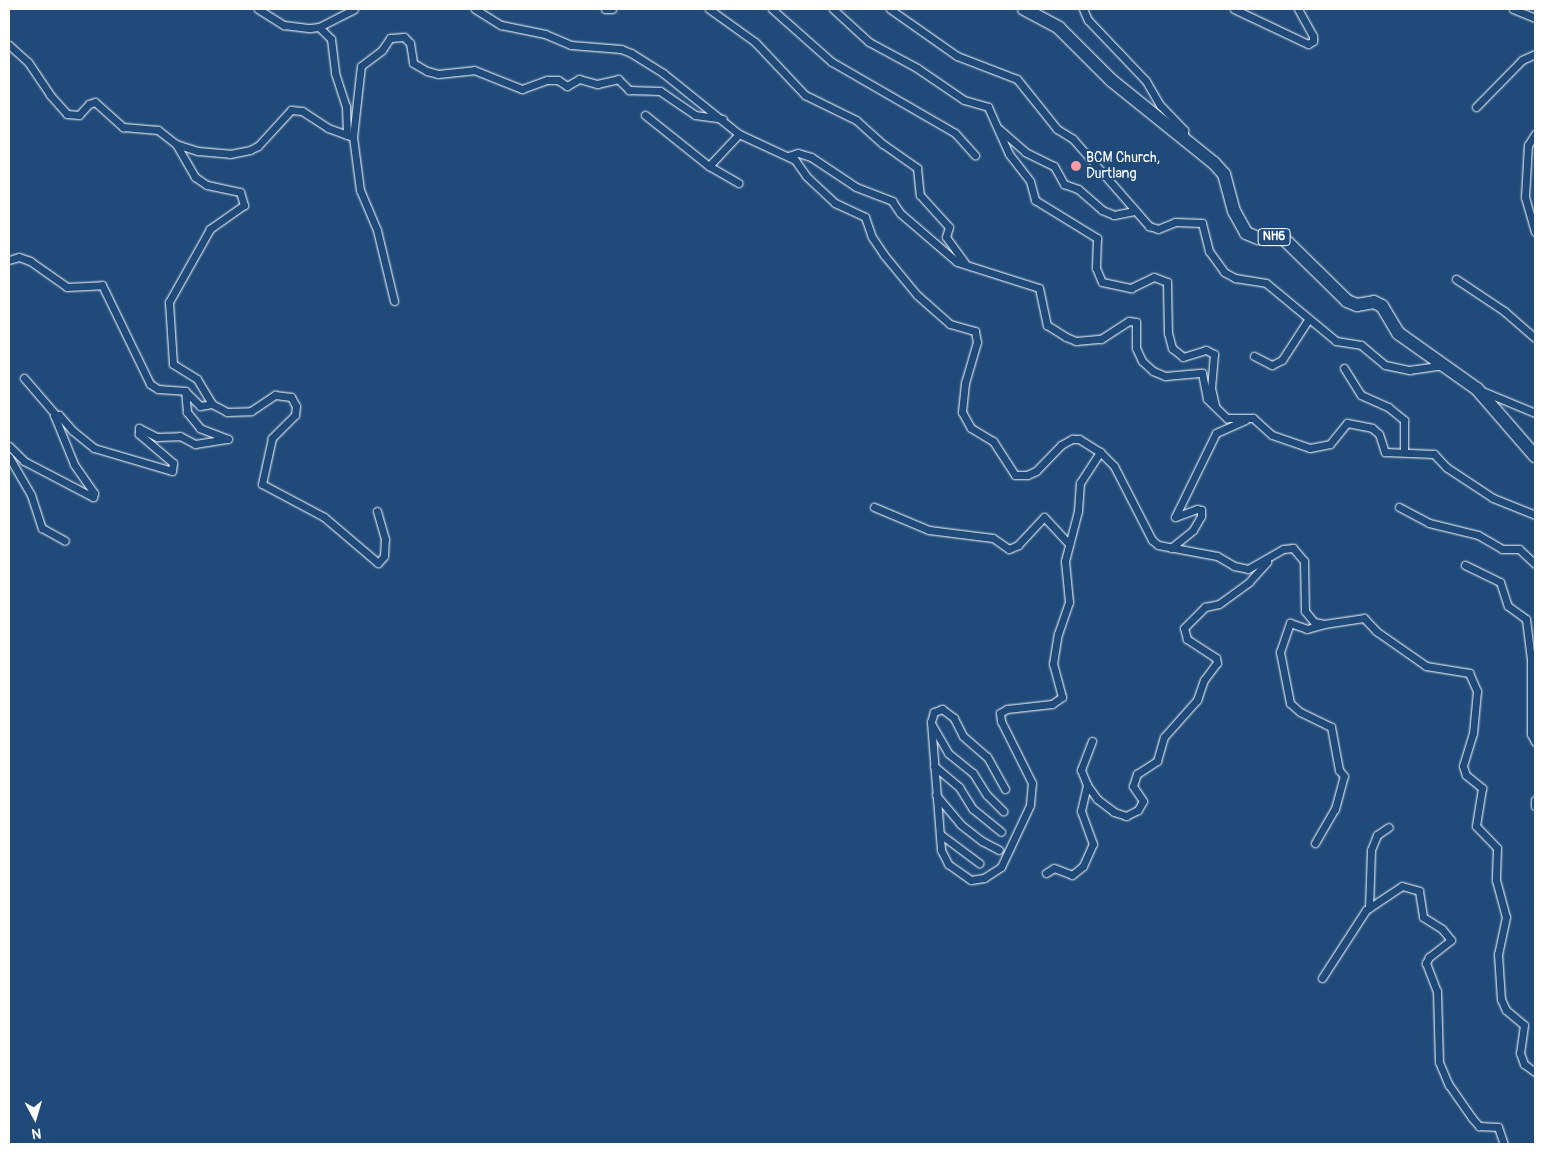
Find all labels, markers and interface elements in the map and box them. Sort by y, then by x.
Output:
place label: BCM Church, Durtlang [1086,150,1160,182]
marker: BCM Church, Durtlang [1070,160,1082,172]
road number: NH6 [1256,228,1292,246]
north arrow [10,1093,60,1143]
text: N [31,1124,42,1142]

